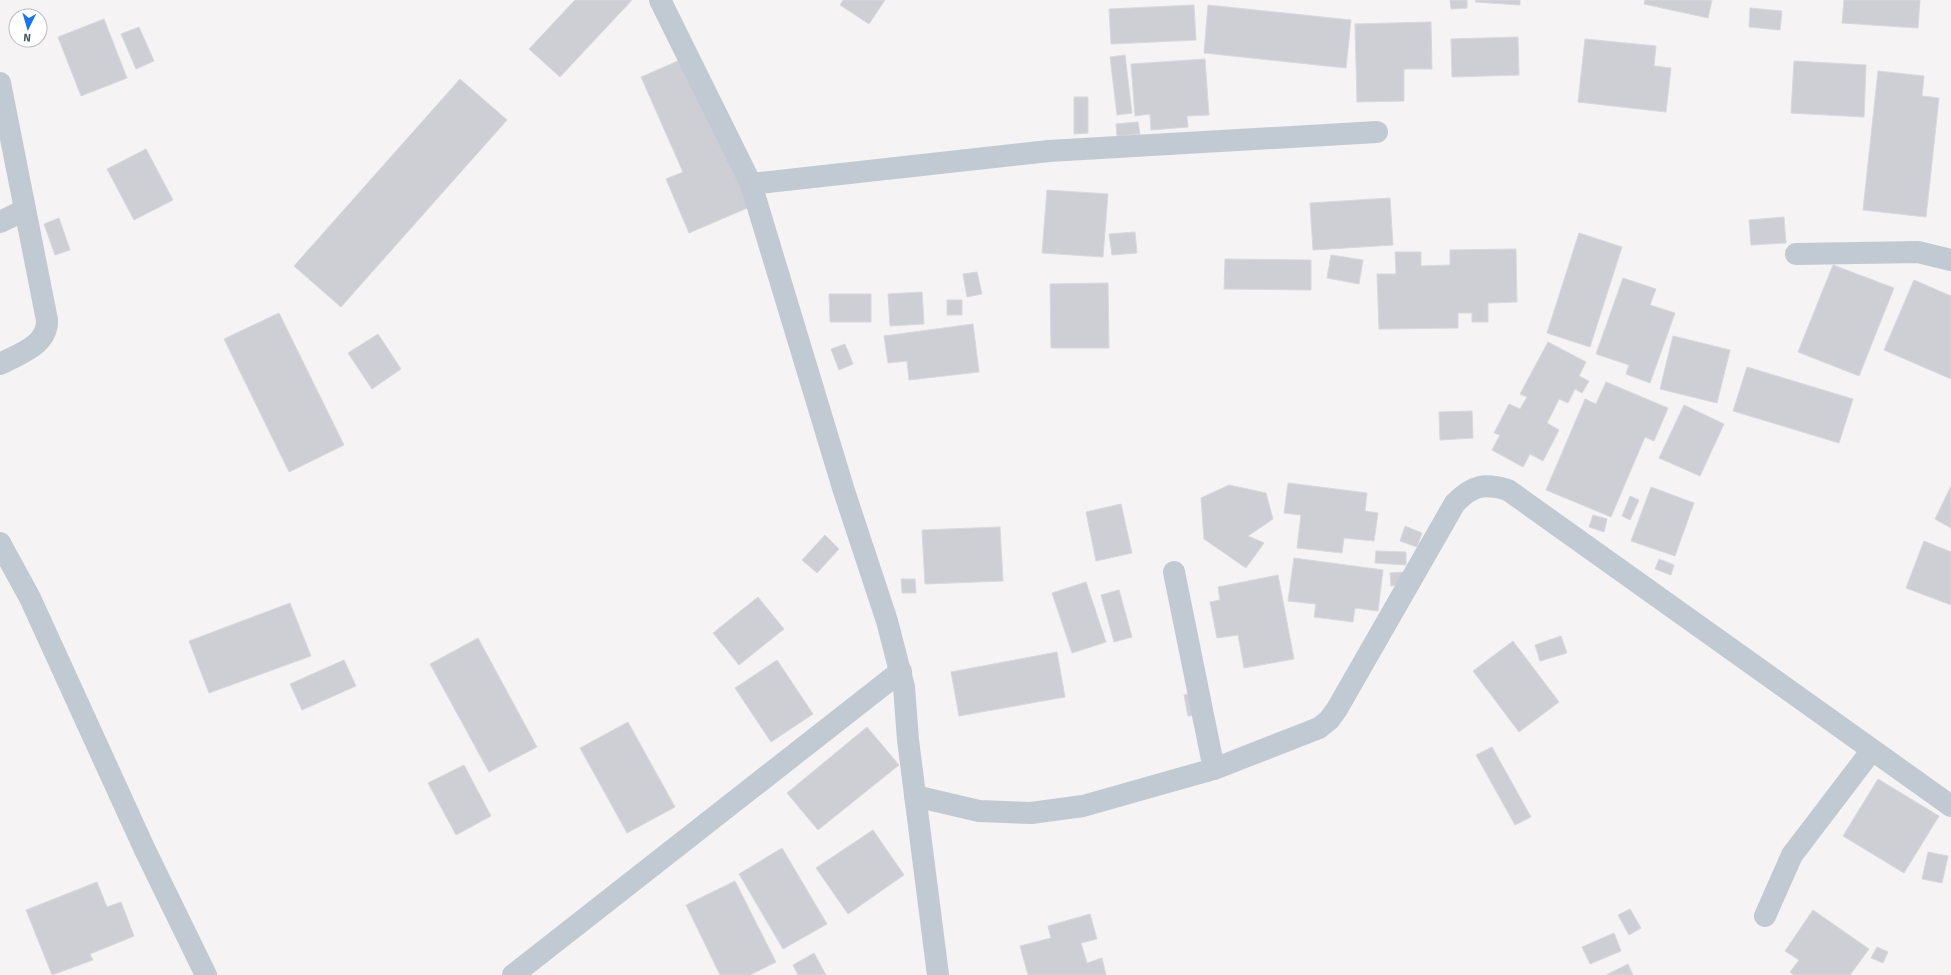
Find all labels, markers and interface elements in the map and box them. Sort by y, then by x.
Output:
north arrow [8,8,48,48]
text: N [23,31,32,44]

